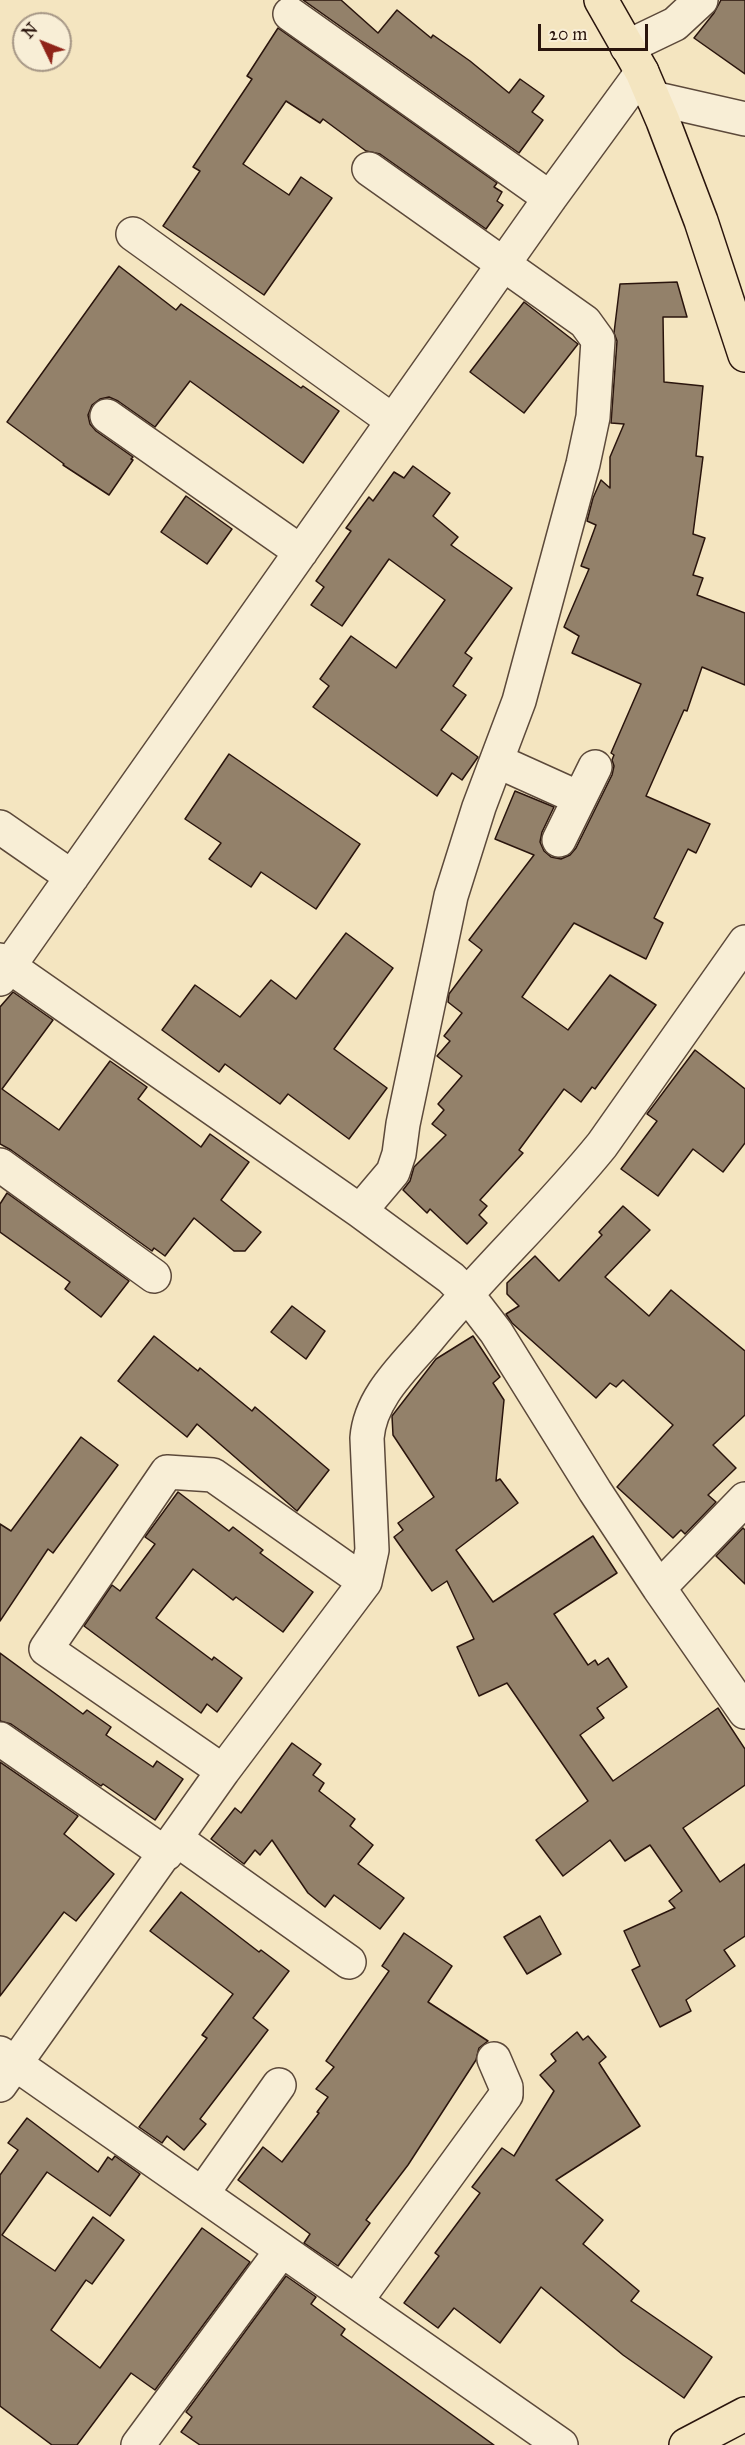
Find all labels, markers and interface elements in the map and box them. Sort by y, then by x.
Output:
north arrow [12,12,72,72]
scale bar [541,12,650,50]
text: N [18,19,42,42]
text: 20 m [549,23,587,45]

